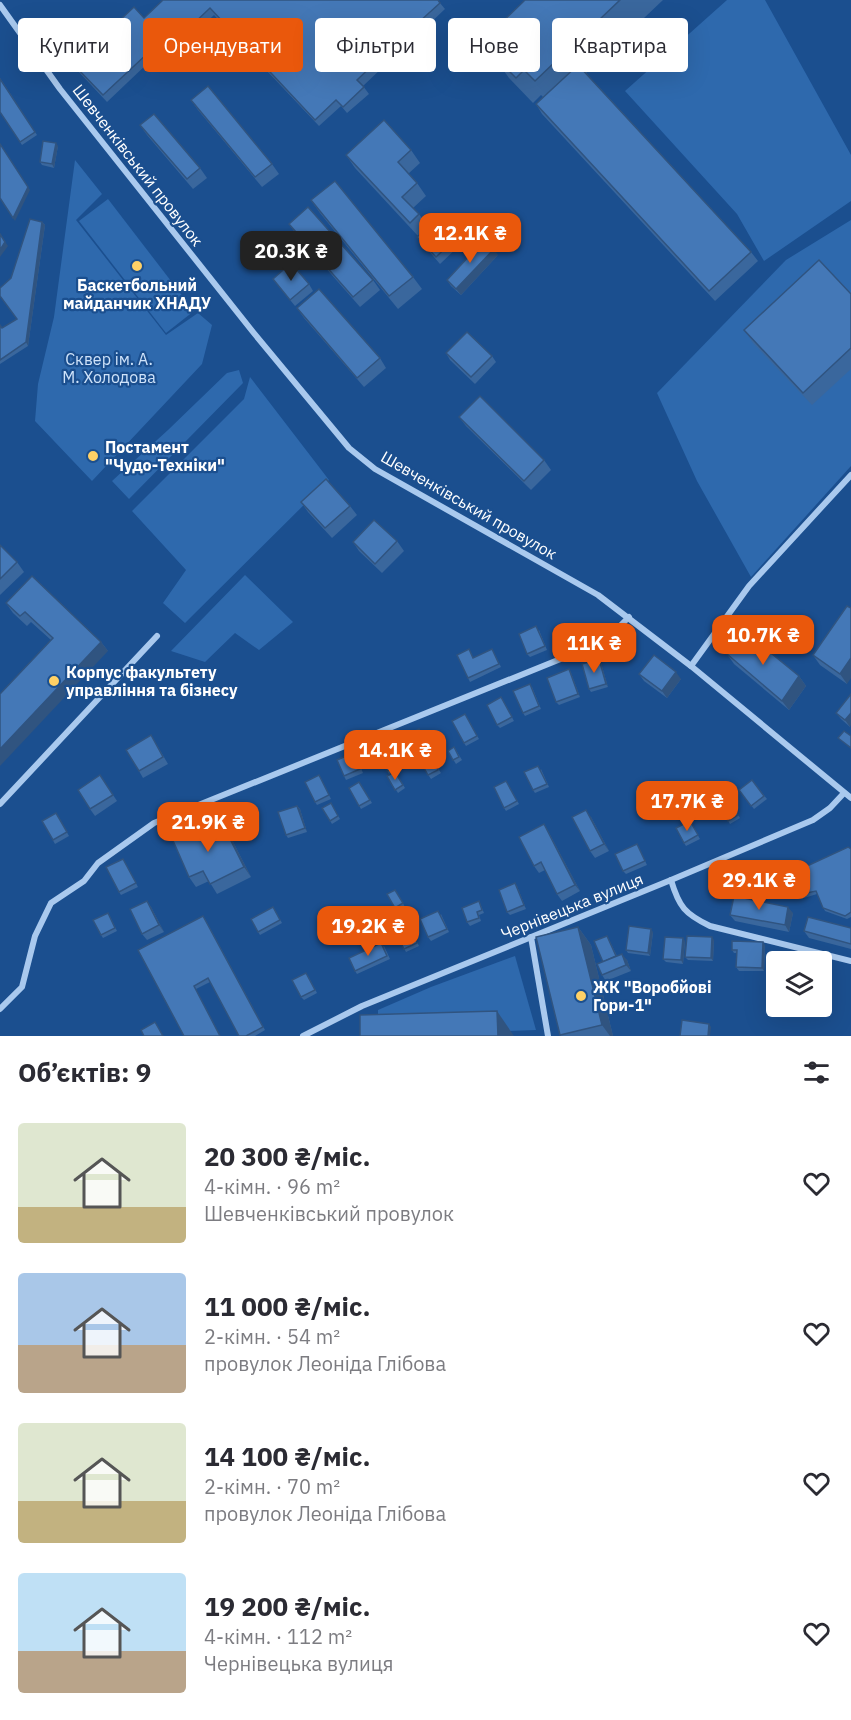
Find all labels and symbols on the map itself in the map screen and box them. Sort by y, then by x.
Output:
street label: Шевченківський провулок [69,80,208,250]
pin: 12.1K ₴ [415,213,525,264]
pin: 20.3K ₴ [236,231,346,282]
marker: Баскетбольний майданчик ХНАДУ [130,259,144,273]
place label: Баскетбольний майданчик ХНАДУ [63,275,211,313]
park label: Сквер ім. А. М. Холодова [62,349,156,387]
place label: Постамент "Чудо-Техніки" [105,437,225,475]
street label: Шевченківський провулок [377,446,561,564]
marker: Постамент "Чудо-Техніки" [86,449,100,463]
pin: 10.7K ₴ [708,615,818,666]
pin: 11K ₴ [552,623,636,674]
place label: Корпус факультету управління та бізнесу [66,662,238,700]
marker: Корпус факультету управління та бізнесу [47,674,61,688]
pin: 14.1K ₴ [340,730,450,781]
pin: 17.7K ₴ [632,781,742,832]
pin: 21.9K ₴ [153,802,263,853]
pin: 29.1K ₴ [704,860,814,911]
street label: Чернівецька вулиця [498,868,646,944]
pin: 19.2K ₴ [313,906,423,957]
place label: ЖК "Воробйові Гори-1" [593,977,712,1015]
marker: ЖК "Воробйові Гори-1" [574,989,588,1003]

